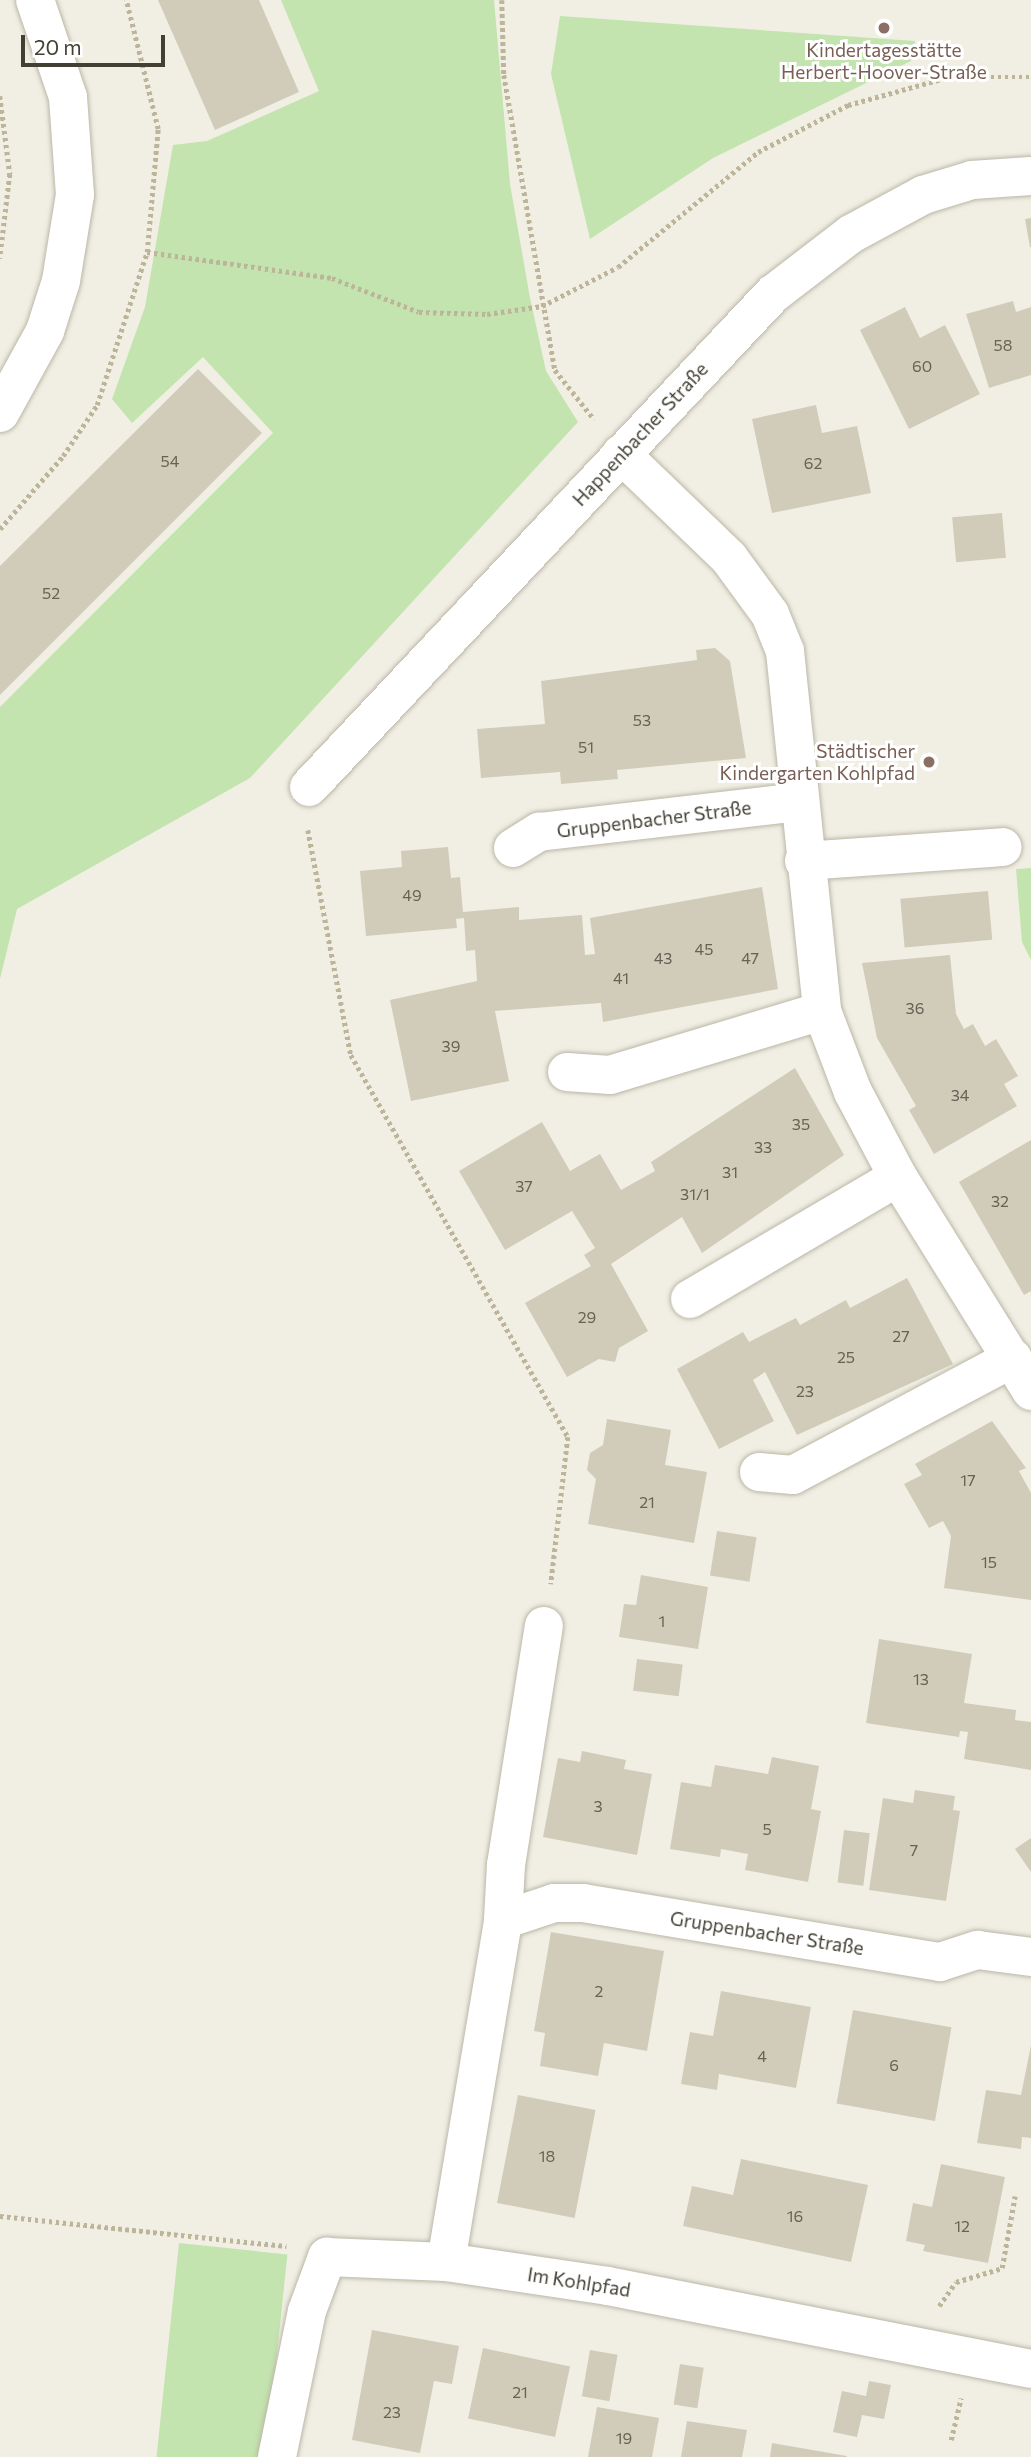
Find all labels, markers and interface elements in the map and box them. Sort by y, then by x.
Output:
marker: Kindertagesstätte Herbert-Hoover-Straße [876,20,892,36]
scale bar [24,21,168,65]
text: 20 m [34,34,82,59]
place label: Kindertagesstätte Herbert-Hoover-Straße [781,39,987,83]
house number: 58 [994,335,1012,355]
house number: 60 [912,356,932,376]
street label: Happenbacher Straße [568,358,712,510]
house number: 54 [161,451,179,471]
house number: 62 [804,453,822,473]
house number: 52 [42,583,60,603]
house number: 53 [633,710,651,730]
house number: 51 [578,737,594,757]
place label: Städtischer Kindergarten Kohlpfad [720,740,915,784]
marker: Städtischer Kindergarten Kohlpfad [921,754,937,770]
street label: Gruppenbacher Straße [555,796,753,842]
house number: 49 [402,885,422,905]
house number: 45 [695,939,713,959]
house number: 43 [654,948,672,968]
house number: 47 [741,948,759,968]
house number: 41 [613,968,629,988]
house number: 36 [906,998,924,1018]
house number: 39 [442,1036,460,1056]
house number: 34 [951,1085,969,1105]
house number: 35 [792,1114,810,1134]
house number: 33 [754,1137,772,1157]
house number: 31 [722,1162,738,1182]
house number: 37 [515,1176,533,1196]
house number: 31/1 [680,1184,710,1204]
house number: 32 [991,1191,1009,1211]
house number: 29 [578,1307,596,1327]
house number: 27 [892,1326,910,1346]
house number: 25 [837,1347,855,1367]
house number: 23 [796,1381,814,1401]
house number: 17 [960,1470,976,1490]
house number: 21 [639,1492,655,1512]
house number: 15 [981,1552,997,1572]
house number: 1 [659,1611,665,1631]
house number: 13 [913,1669,929,1689]
house number: 3 [593,1796,603,1816]
house number: 5 [762,1819,772,1839]
house number: 7 [910,1840,918,1860]
street label: Gruppenbacher Straße [669,1906,865,1960]
house number: 2 [595,1981,603,2001]
house number: 4 [757,2046,767,2066]
house number: 6 [889,2055,899,2075]
house number: 18 [539,2146,555,2166]
house number: 16 [787,2206,803,2226]
house number: 12 [954,2216,970,2236]
street label: Im Kohlpfad [526,2263,632,2301]
house number: 21 [512,2382,528,2402]
house number: 23 [383,2402,401,2422]
house number: 19 [616,2428,632,2448]

